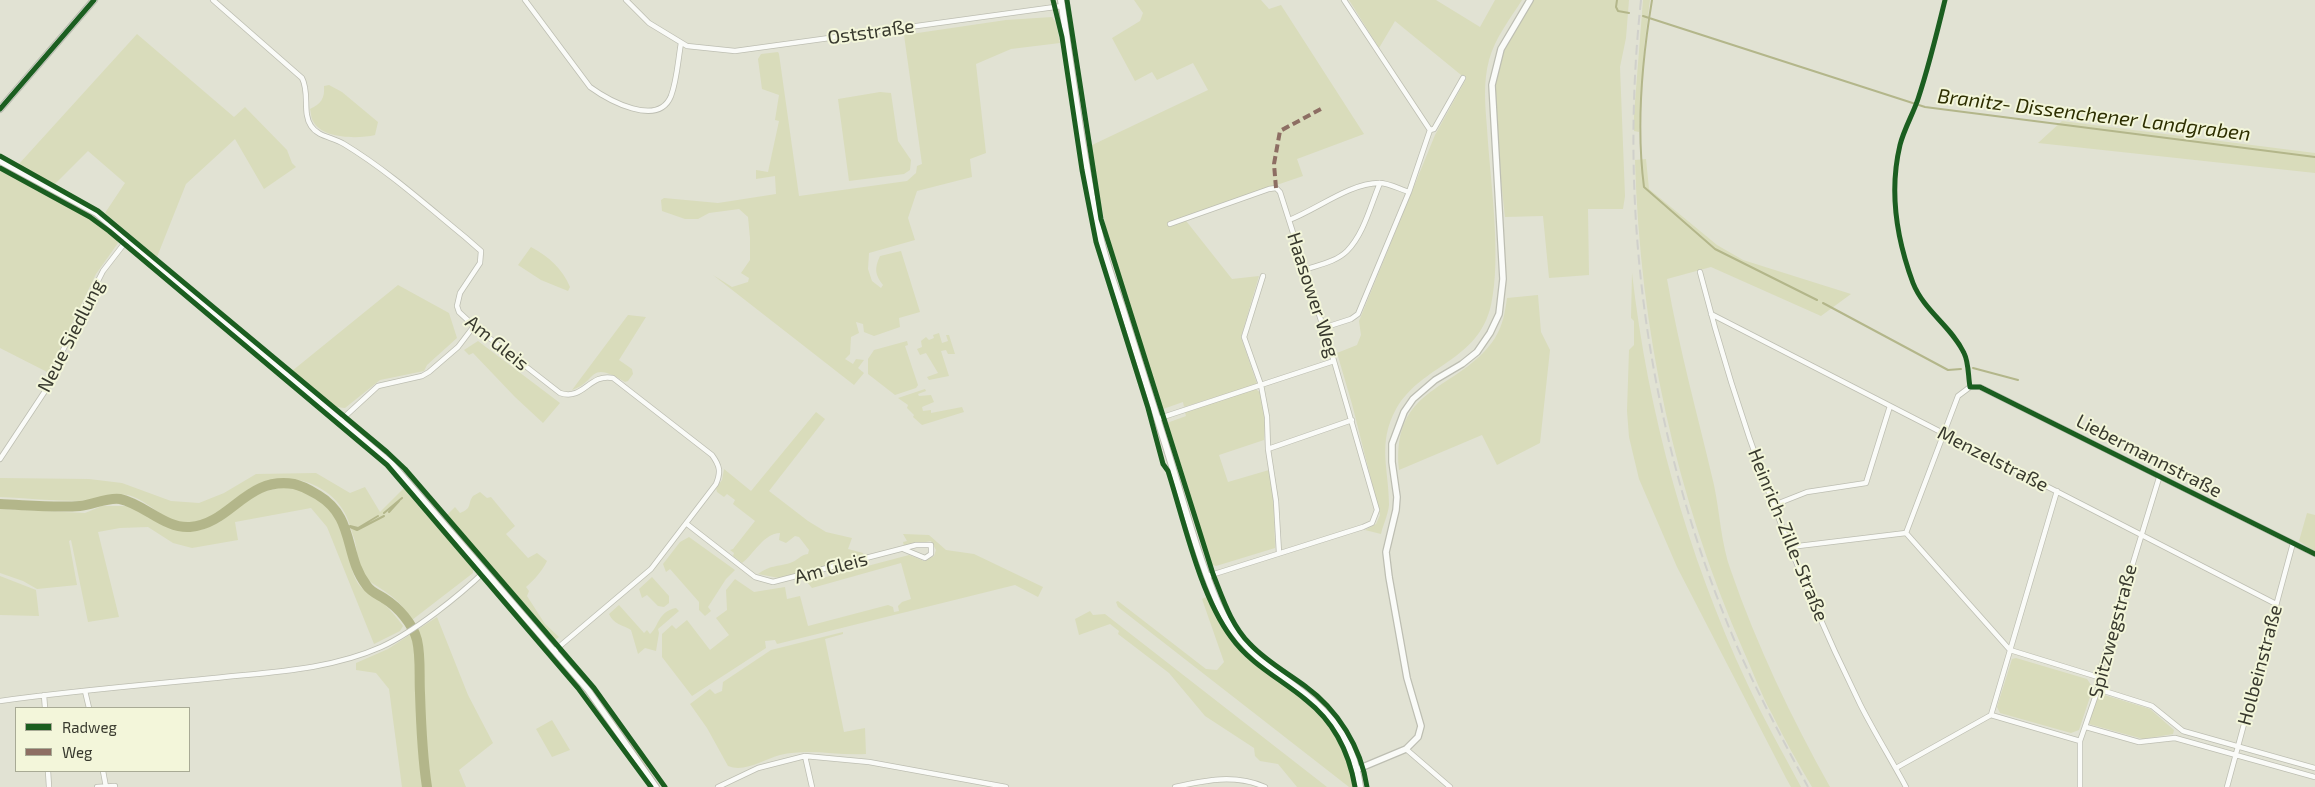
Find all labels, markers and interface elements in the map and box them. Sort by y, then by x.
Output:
street label: Oststraße [826,15,916,49]
water label: Branitz- Dissenchener Landgraben [1936,84,2252,146]
street label: Haasower Weg [1282,230,1344,360]
street label: Neue Siedlung [33,276,109,396]
street label: Am Gleis [461,311,533,375]
street label: Liebermannstraße [2072,409,2226,503]
street label: Menzelstraße [1934,421,2052,497]
street label: Heinrich-Zille-Straße [1743,445,1833,625]
street label: Am Gleis [792,547,870,589]
street label: Spitzwegstraße [2084,562,2142,700]
street label: Holbeinstraße [2233,602,2287,728]
legend [15,707,190,772]
text: Radweg [62,718,117,736]
text: Weg [62,743,92,761]

